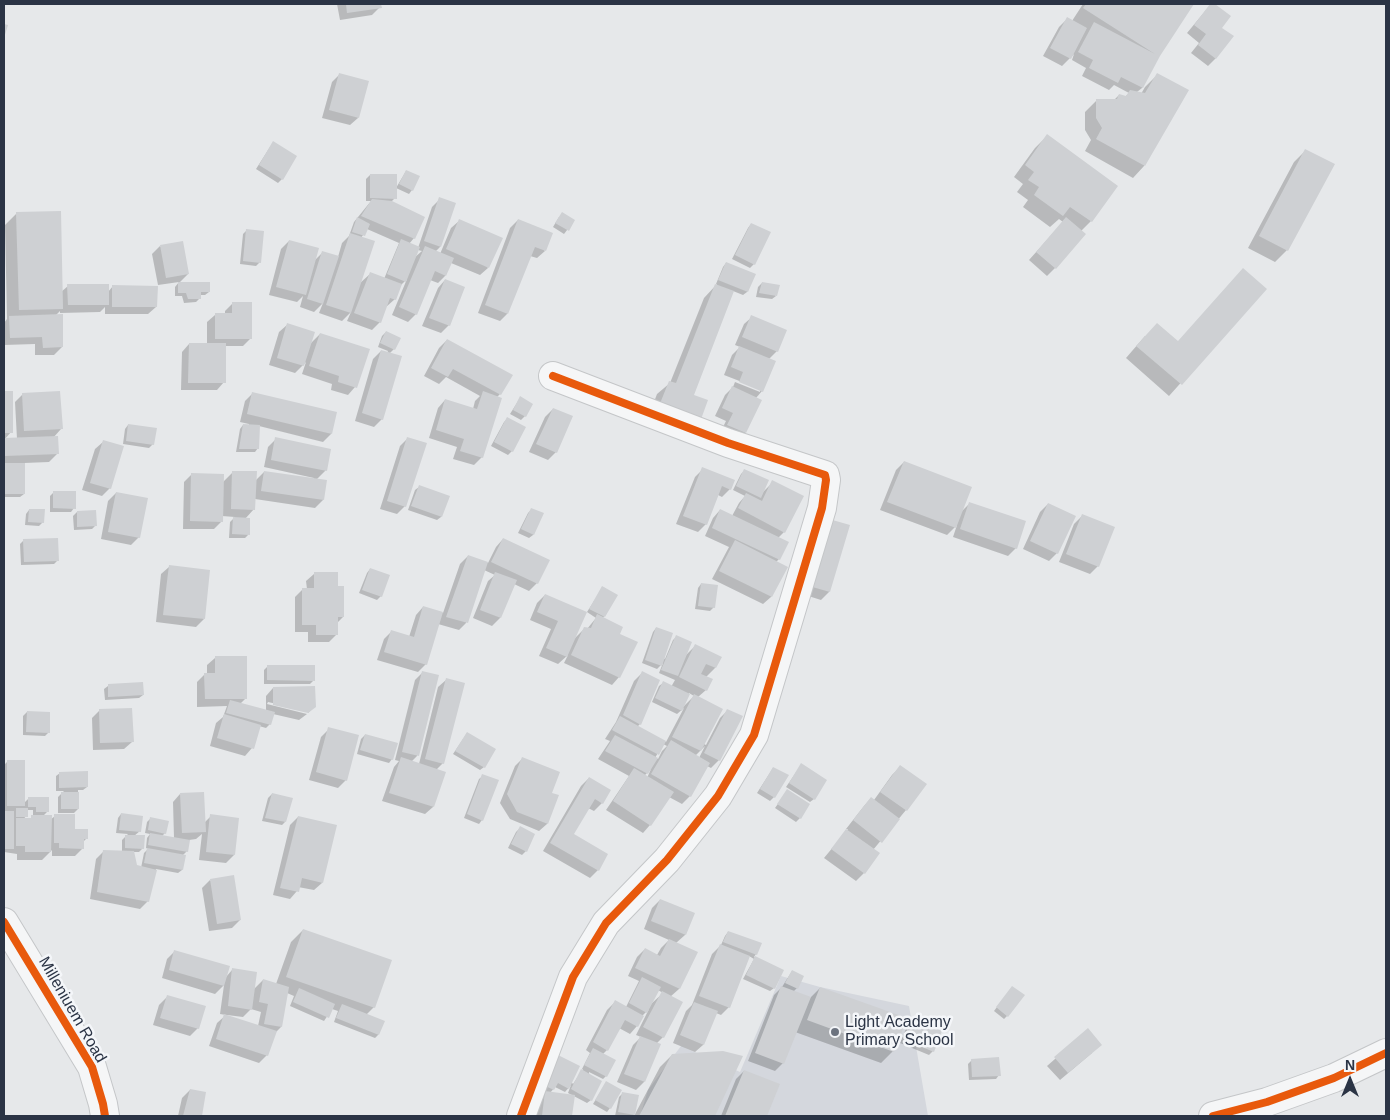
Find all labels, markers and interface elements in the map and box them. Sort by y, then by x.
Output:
street label: Milleniuem Road [34,954,110,1066]
place label: Light Academy Primary School [845,1013,953,1051]
marker: Light Academy Primary School [829,1026,841,1038]
north arrow [1325,1055,1375,1105]
text: N [1345,1057,1355,1073]

